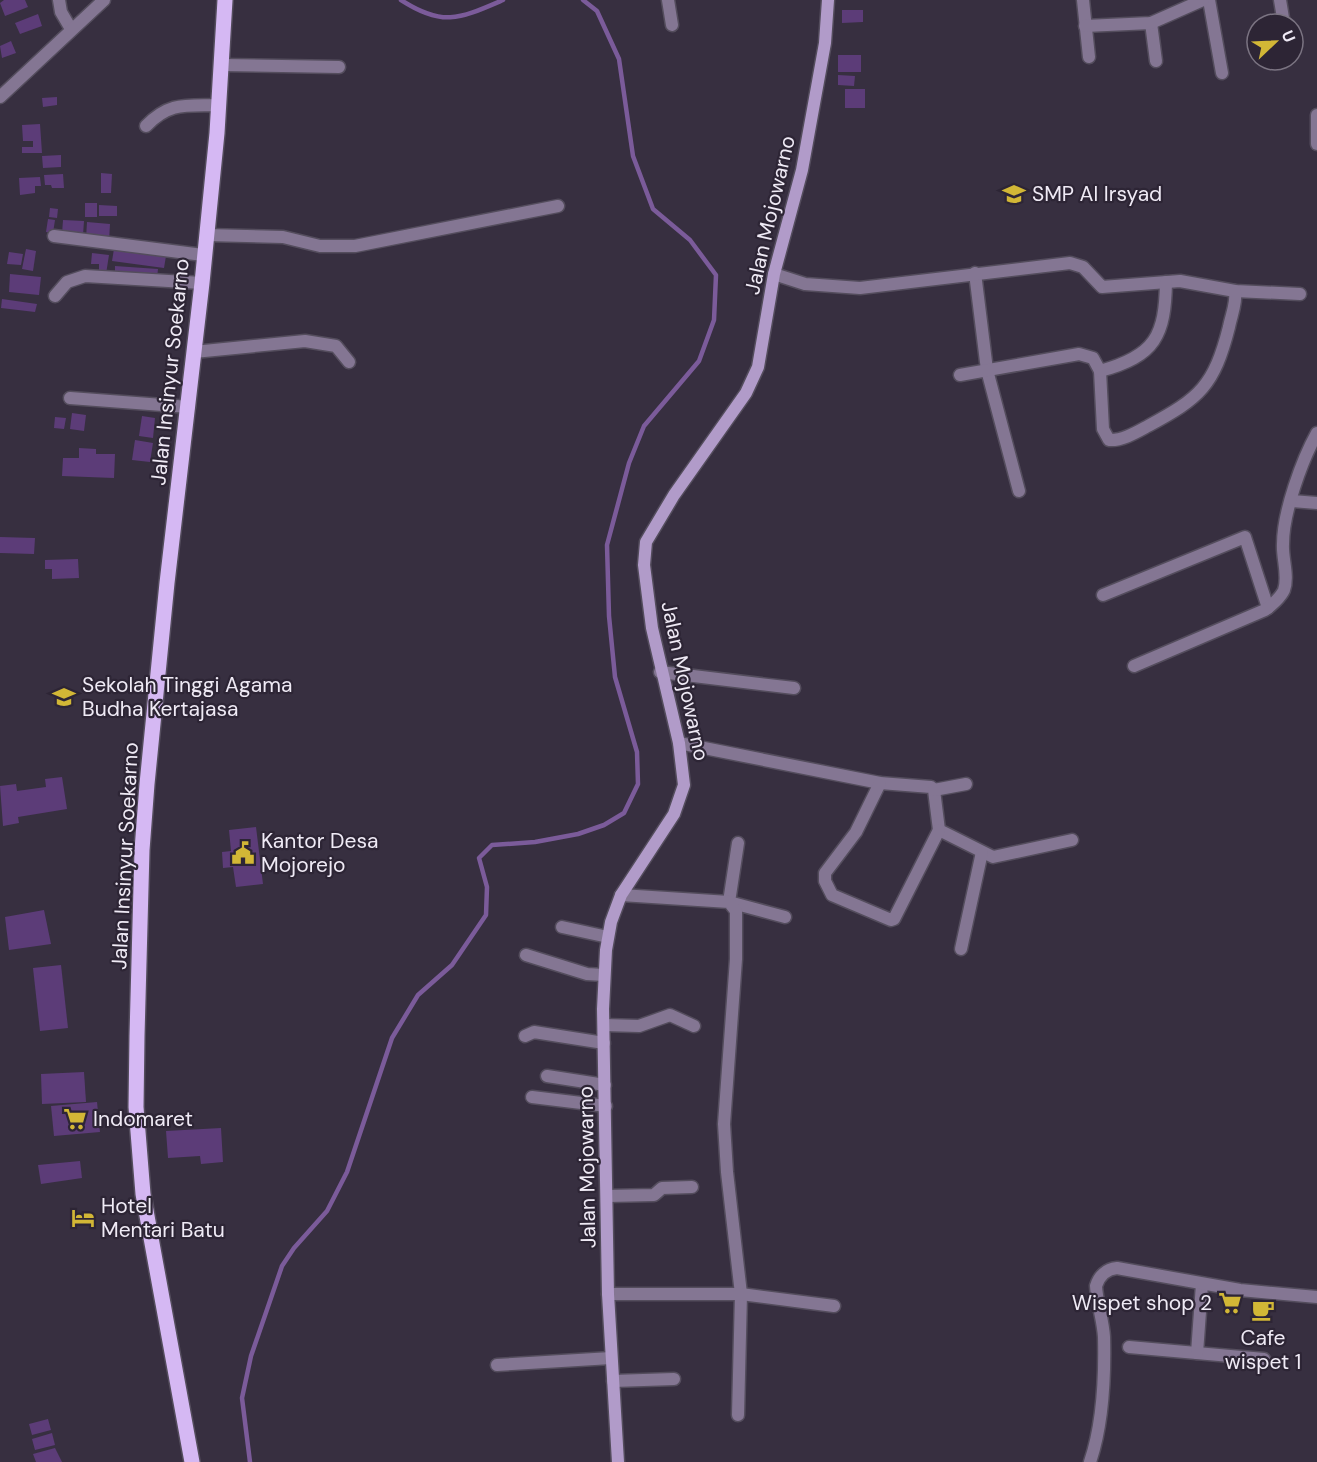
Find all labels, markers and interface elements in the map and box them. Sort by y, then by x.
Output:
north arrow [1245,12,1305,72]
text: U [1277,27,1300,45]
street label: Jalan Mojowarno [738,133,802,297]
place label: SMP Al Irsyad [1032,180,1162,208]
school or university icon: SMP Al Irsyad [1001,181,1027,207]
street label: Jalan Insinyur Soekarno [144,257,196,487]
street label: Jalan Mojowarno [654,599,716,763]
place label: Sekolah Tinggi Agama Budha Kertajasa [82,671,292,723]
school or university icon: Sekolah Tinggi Agama Budha Kertajasa [51,684,77,710]
street label: Jalan Insinyur Soekarno [105,742,145,970]
place label: Kantor Desa Mojorejo [261,827,378,879]
public building icon: Kantor Desa Mojorejo [230,840,256,866]
street label: Jalan Mojowarno [572,1086,602,1248]
place label: Indomaret [93,1105,193,1133]
supermarket icon: Indomaret [62,1106,88,1132]
place label: Hotel Mentari Batu [101,1192,225,1244]
hotel icon: Hotel Mentari Batu [70,1205,96,1231]
place label: Wispet shop 2 [1072,1289,1212,1317]
supermarket icon: Wispet shop 2 [1217,1290,1243,1316]
cafe icon: Cafe wispet 1 [1250,1297,1276,1323]
place label: Cafe wispet 1 [1225,1324,1301,1376]

